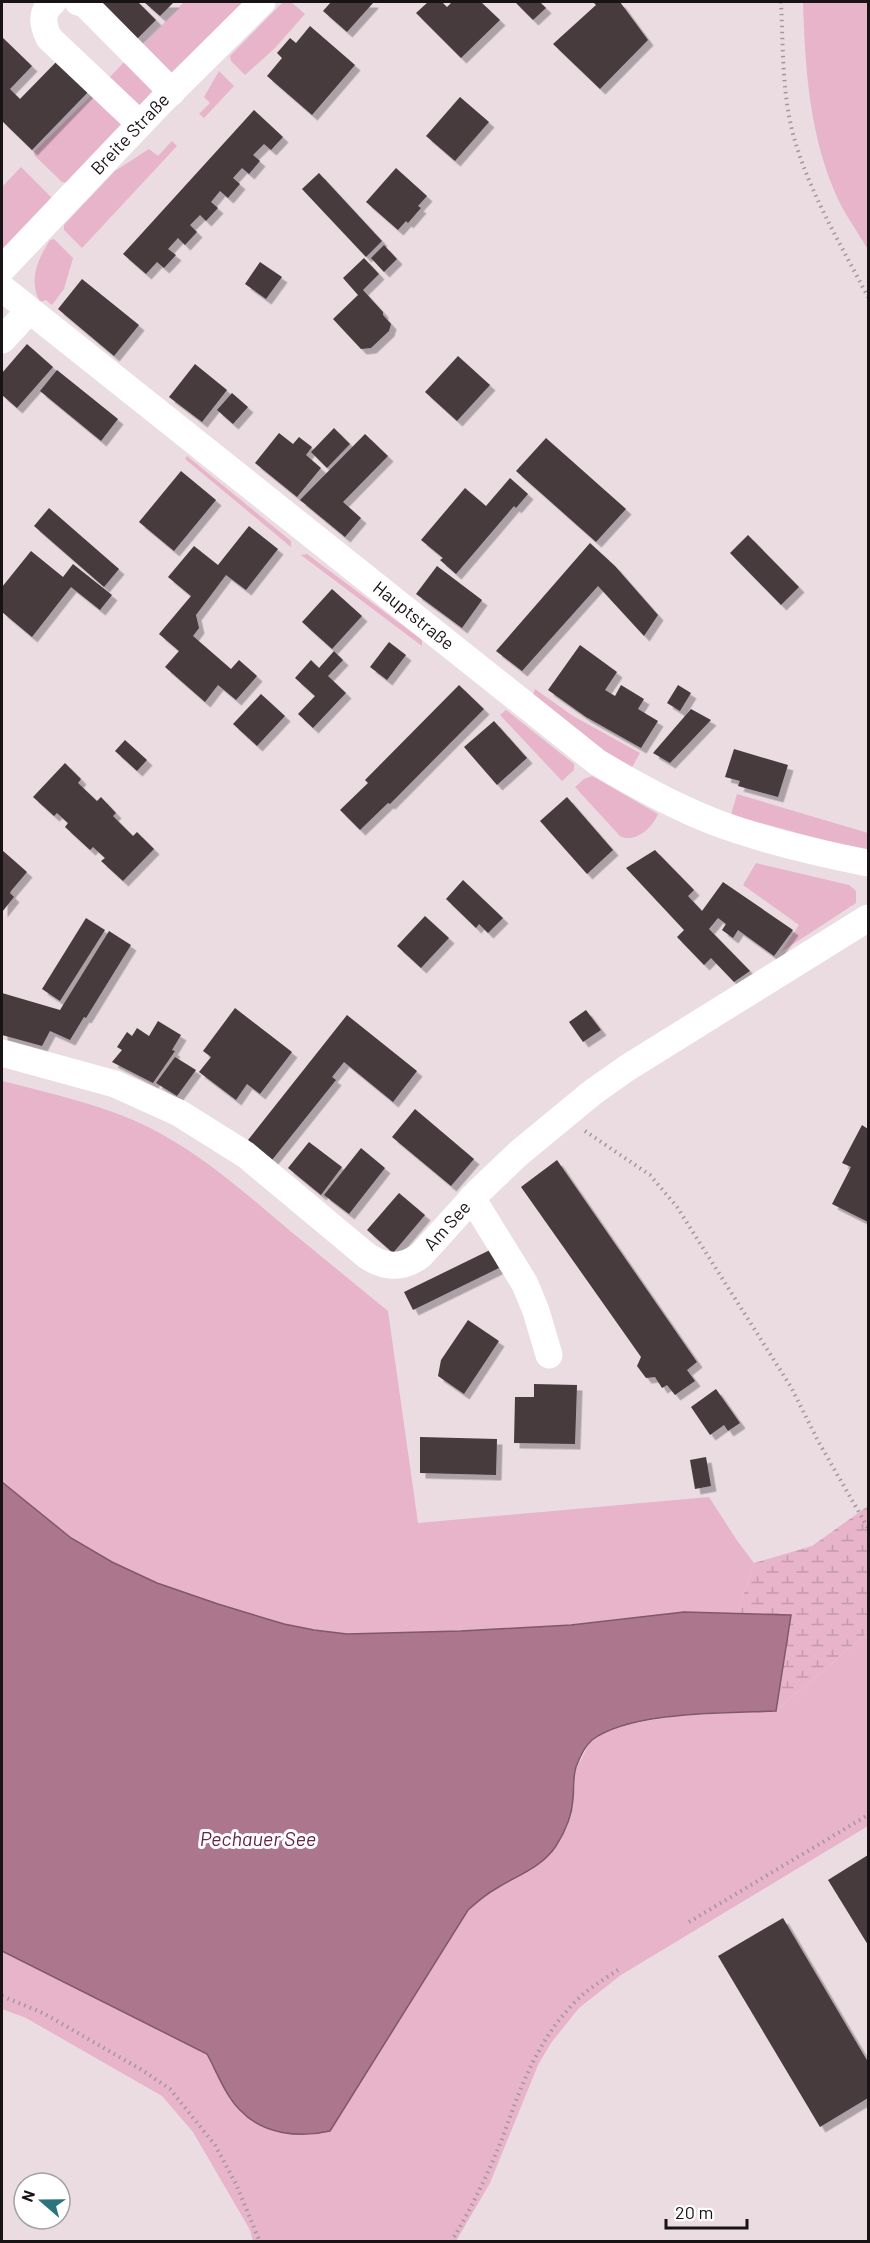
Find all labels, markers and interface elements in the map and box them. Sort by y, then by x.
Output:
street label: Breite Straße [86,88,173,179]
street label: Hauptstraße [369,576,459,654]
street label: Am See [419,1196,475,1254]
water label: Pechauer See [200,1826,316,1850]
north arrow [12,2171,72,2231]
text: N [17,2187,38,2204]
scale bar [666,2192,747,2230]
text: 20 m [675,2201,713,2223]

